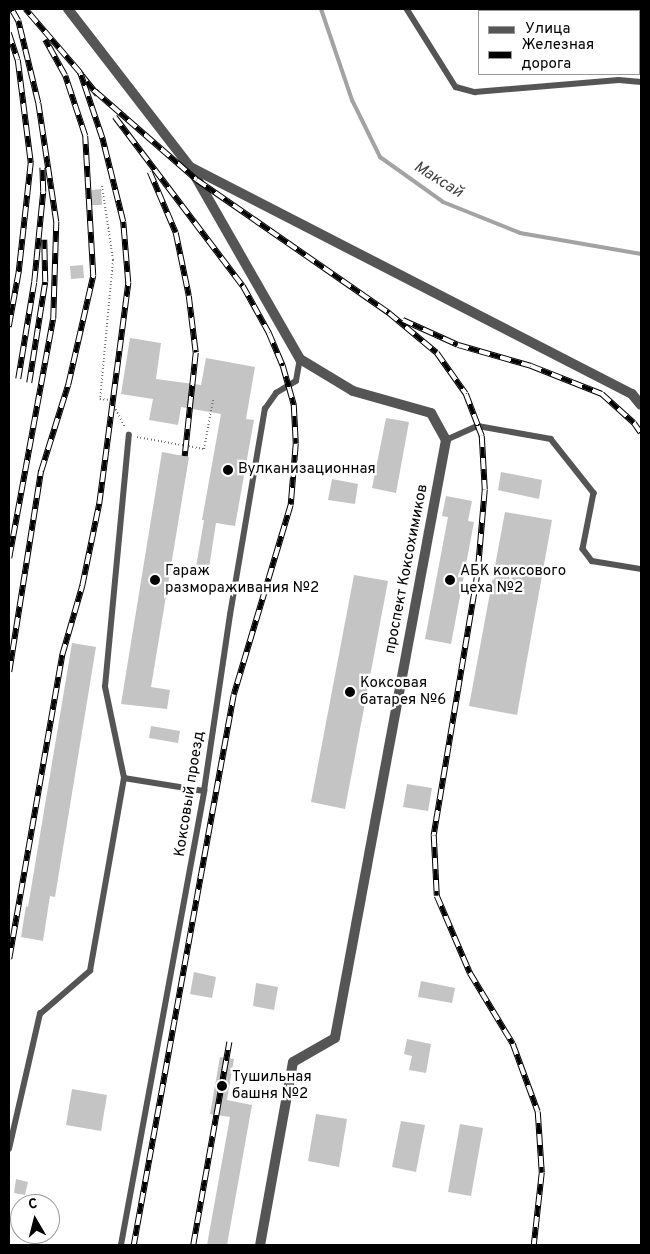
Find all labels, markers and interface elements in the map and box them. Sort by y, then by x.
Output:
legend [478,10,640,75]
text: Улица [525,20,570,39]
text: Железная дорога [522,36,594,74]
water label: Максай [410,158,466,202]
place label: Вулканизационная [238,461,376,479]
marker: Вулканизационная [222,464,234,476]
street label: проспект Коксохимиков [382,483,432,655]
place label: Гараж размораживания №2 [165,562,319,597]
place label: АБК коксового цеха №2 [460,562,566,597]
marker: Гараж размораживания №2 [149,574,161,586]
marker: АБК коксового цеха №2 [444,574,456,586]
place label: Коксовая батарея №6 [360,674,446,709]
marker: Коксовая батарея №6 [344,686,356,698]
street label: Коксовый проезд [171,730,209,858]
place label: Тушильная башня №2 [232,1068,312,1103]
marker: Тушильная башня №2 [216,1080,228,1092]
north arrow [10,1194,60,1244]
text: С [27,1196,39,1214]

